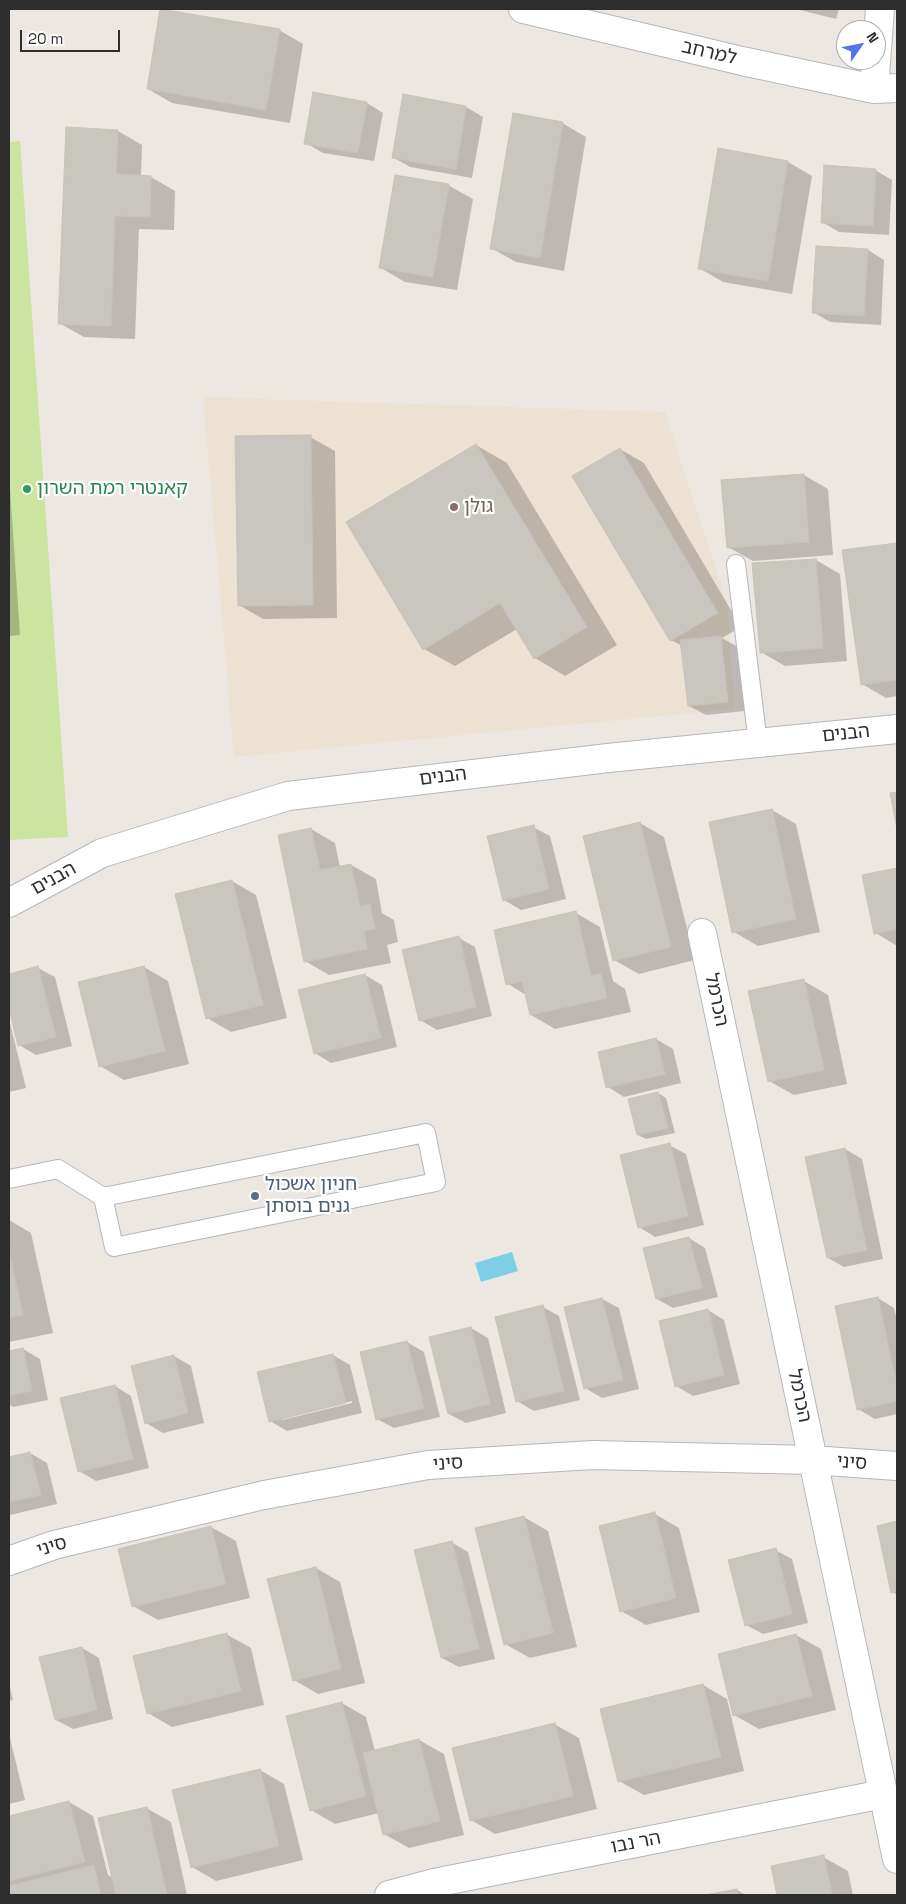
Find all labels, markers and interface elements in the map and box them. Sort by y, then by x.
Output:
scale bar [22,20,122,52]
north arrow [836,20,886,70]
text: 20 m [28,29,63,48]
text: N [863,29,883,46]
street label: למרחב [679,36,739,70]
place label: קאנטרי רמת השרון [37,478,188,500]
marker: קאנטרי רמת השרון [21,483,33,495]
place label: גולן [464,496,493,518]
marker: גולן [448,501,460,513]
street label: הבנים [821,720,871,748]
street label: הבנים [418,763,468,791]
street label: הבנים [28,857,80,901]
street label: הכרמל [699,971,733,1029]
place label: חניון אשכול גנים בוסתן [265,1174,357,1218]
marker: חניון אשכול גנים בוסתן [249,1190,261,1202]
street label: הכרמל [782,1367,816,1425]
street label: סיני [836,1451,868,1475]
street label: סיני [432,1452,464,1476]
street label: סיני [34,1532,70,1562]
street label: הר נבו [609,1827,663,1859]

